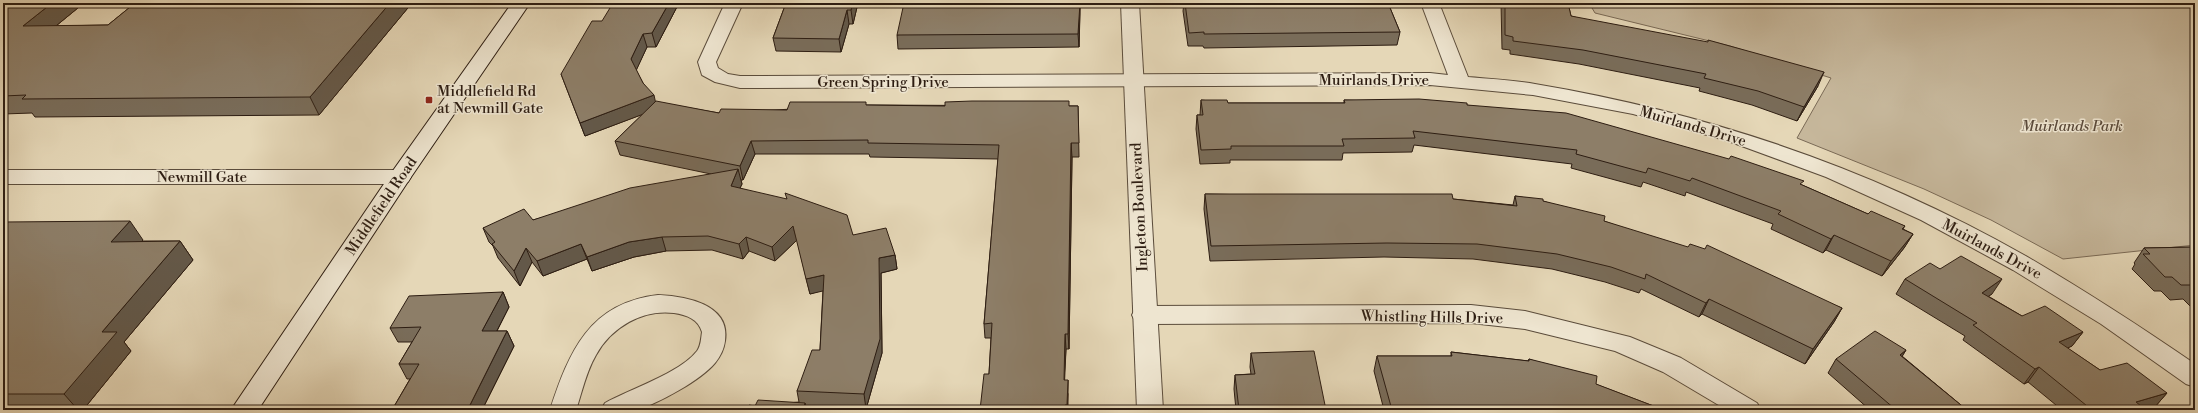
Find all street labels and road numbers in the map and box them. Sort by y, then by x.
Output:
street label: Muirlands Drive [1319,71,1429,90]
street label: Green Spring Drive [817,73,949,92]
street label: Muirlands Drive [1637,102,1749,151]
street label: Ingleton Boulevard [1127,141,1152,272]
street label: Middlefield Road [341,153,422,259]
street label: Newmill Gate [157,168,247,187]
street label: Muirlands Drive [1939,215,2045,284]
street label: Whistling Hills Drive [1360,307,1503,328]

